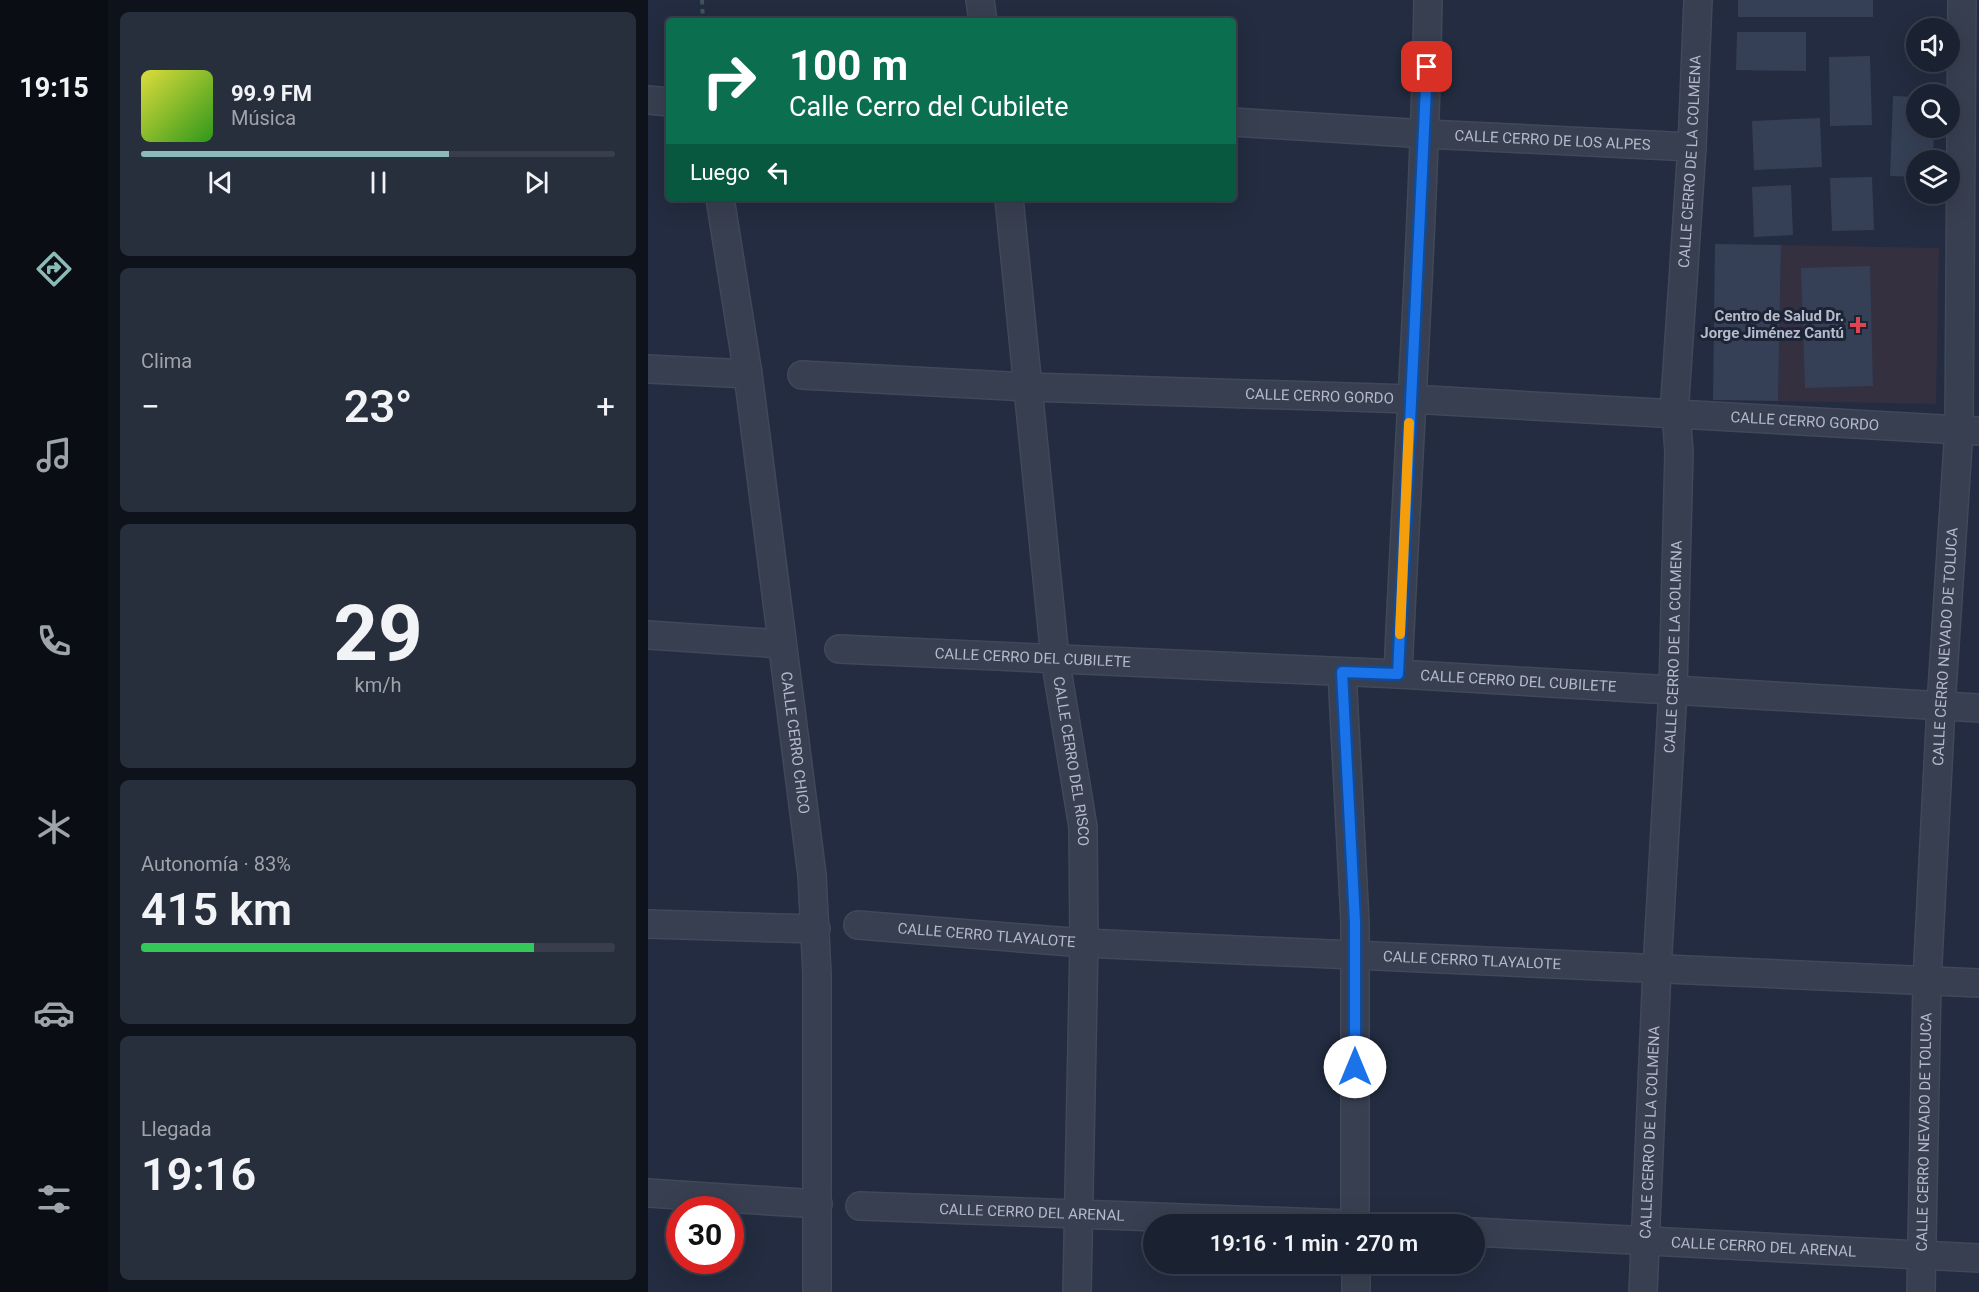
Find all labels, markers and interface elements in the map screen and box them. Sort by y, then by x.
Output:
map controls [1906,18,1960,204]
button: sound [1906,18,1960,72]
text: 100 m [789,41,908,90]
pin [1401,41,1452,92]
icon: right [690,42,768,120]
icon: arrive [1410,50,1443,83]
street label: CALLE CERRO DE LA COLMENA [1675,54,1705,268]
text: 19:15 [19,72,89,104]
text: 99.9 FM [231,81,312,106]
button: search [1906,84,1960,138]
text: Calle Cerro del Cubilete [789,91,1068,123]
text: Música [231,106,296,130]
street label: CALLE CERRO DE LOS ALPES [1454,126,1651,154]
button: layers [1906,150,1960,204]
icon: left [762,156,795,189]
text: Luego [690,160,750,185]
icon: previous [204,166,237,199]
icon: pause [362,166,395,199]
icon: next [520,166,553,199]
icon: directions [33,248,75,290]
place label: Centro de Salud Dr. Jorge Jiménez Cantú [1700,307,1844,342]
marker: Centro de Salud Dr. Jorge Jiménez Cantú [1849,316,1867,334]
text: Clima [141,349,192,373]
text: 23° [344,380,412,433]
street label: CALLE CERRO GORDO [1245,385,1394,407]
text: − [141,387,160,426]
text: + [596,387,615,426]
street label: CALLE CERRO GORDO [1730,408,1880,434]
icon: music [33,434,75,476]
street label: CALLE CERRO NEVADO DE TOLUCA [1929,527,1962,766]
street label: CALLE CERRO DE LA COLMENA [1660,540,1686,754]
text: 29 [333,588,423,679]
icon: phone [33,620,75,662]
street label: CALLE CERRO DEL CUBILETE [934,644,1132,671]
street label: CALLE CERRO DEL CUBILETE [1420,666,1617,696]
street label: CALLE CERRO CHICO [777,670,813,815]
text: km/h [355,673,401,697]
street label: CALLE CERRO DEL RISCO [1049,675,1092,846]
icon: climate [33,806,75,848]
text: Autonomía · 83% [141,852,291,876]
text: 415 km [141,883,292,936]
street label: CALLE CERRO TLAYALOTE [897,919,1077,951]
street label: CALLE CERRO TLAYALOTE [1382,947,1562,973]
icon: car [33,992,75,1034]
street label: CALLE CERRO NEVADO DE TOLUCA [1913,1012,1935,1252]
street label: CALLE CERRO DE LA COLMENA [1636,1025,1664,1239]
position arrow [1323,1035,1387,1099]
text: Llegada [141,1117,212,1141]
text: 19:16 [141,1148,256,1201]
icon: filters [33,1178,75,1220]
speed limit sign: 30 [666,1196,744,1274]
street label: CALLE CERRO DEL ARENAL [939,1200,1125,1225]
text: 19:16 · 1 min · 270 m [1210,1231,1418,1256]
street label: CALLE CERRO DEL ARENAL [1671,1233,1857,1261]

